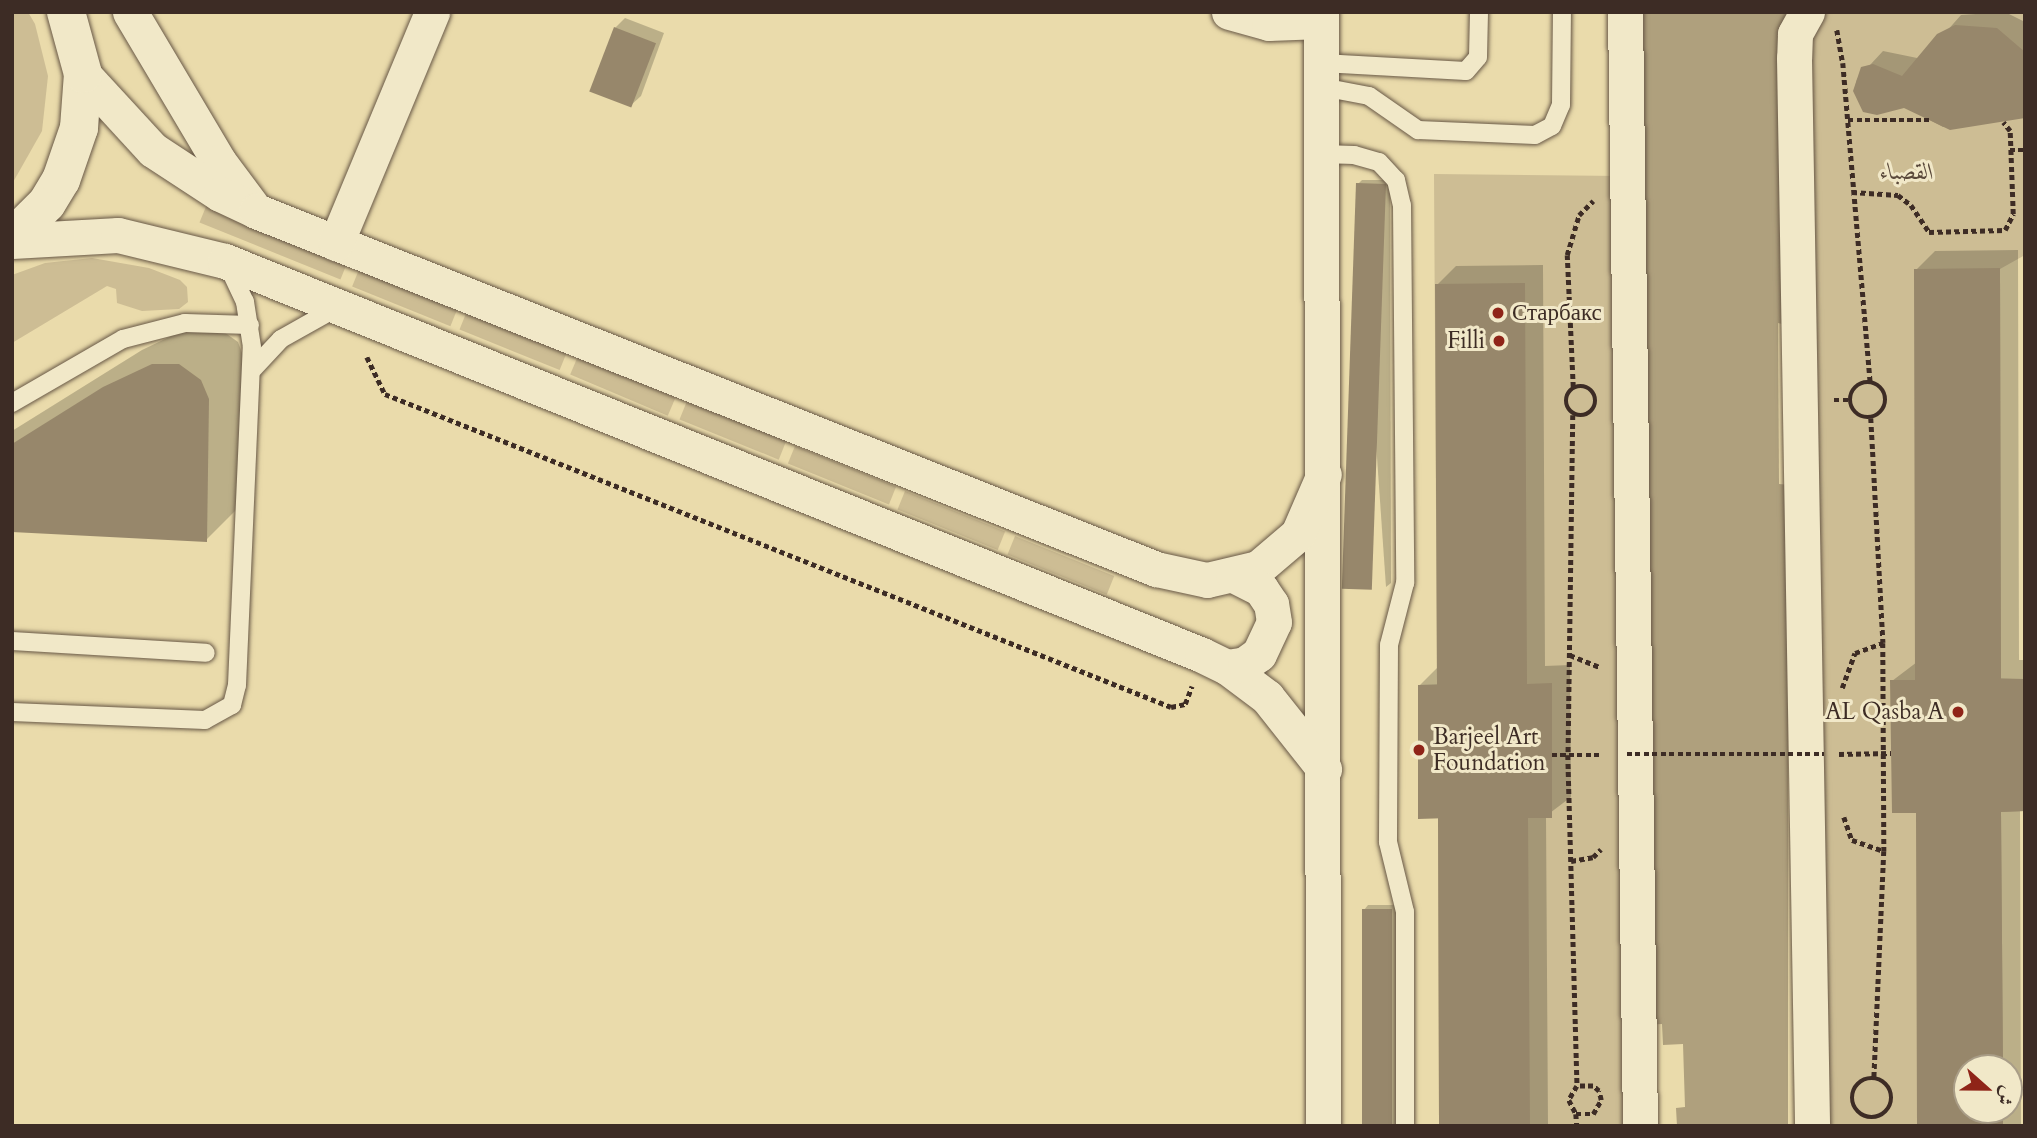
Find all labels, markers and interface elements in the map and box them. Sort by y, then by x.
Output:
park label: القصباء [1880,158,1934,186]
place label: Старбакс [1512,299,1602,327]
marker: Старбакс [1490,305,1506,321]
place label: Filli [1447,327,1485,355]
marker: Filli [1491,333,1507,349]
place label: AL Qasba A [1825,698,1944,726]
marker: AL Qasba A [1950,704,1966,720]
place label: Barjeel Art Foundation [1433,723,1546,777]
marker: Barjeel Art Foundation [1411,742,1427,758]
north arrow [1953,1054,2023,1124]
text: ش [1990,1082,2021,1109]

